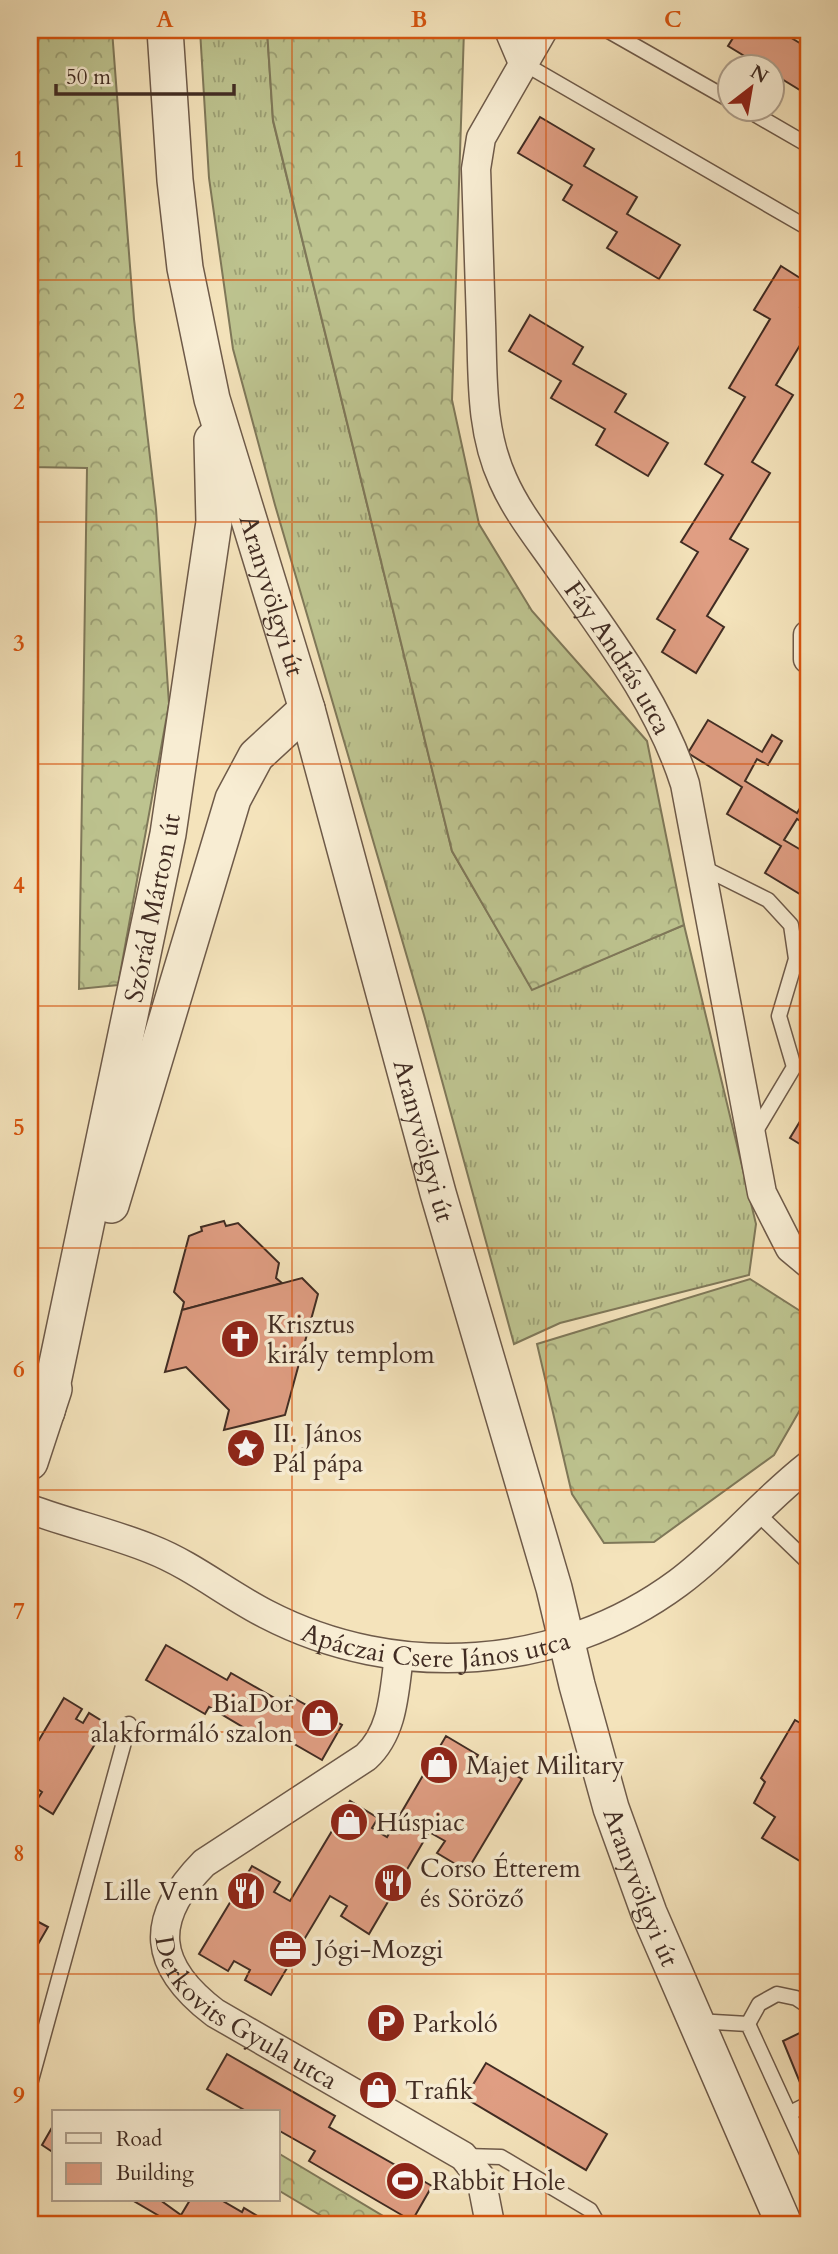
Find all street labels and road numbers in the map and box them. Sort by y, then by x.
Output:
street label: Aranyvölgyi út [231,511,313,680]
street label: Fáy András utca [556,574,680,740]
street label: Szórád Márton út [116,811,189,1006]
street label: Aranyvölgyi út [385,1056,462,1226]
street label: Apáczai Csere János utca [297,1615,574,1676]
street label: Aranyvölgyi út [595,1804,687,1972]
street label: Derkovits Gyula utca [146,1933,344,2098]

